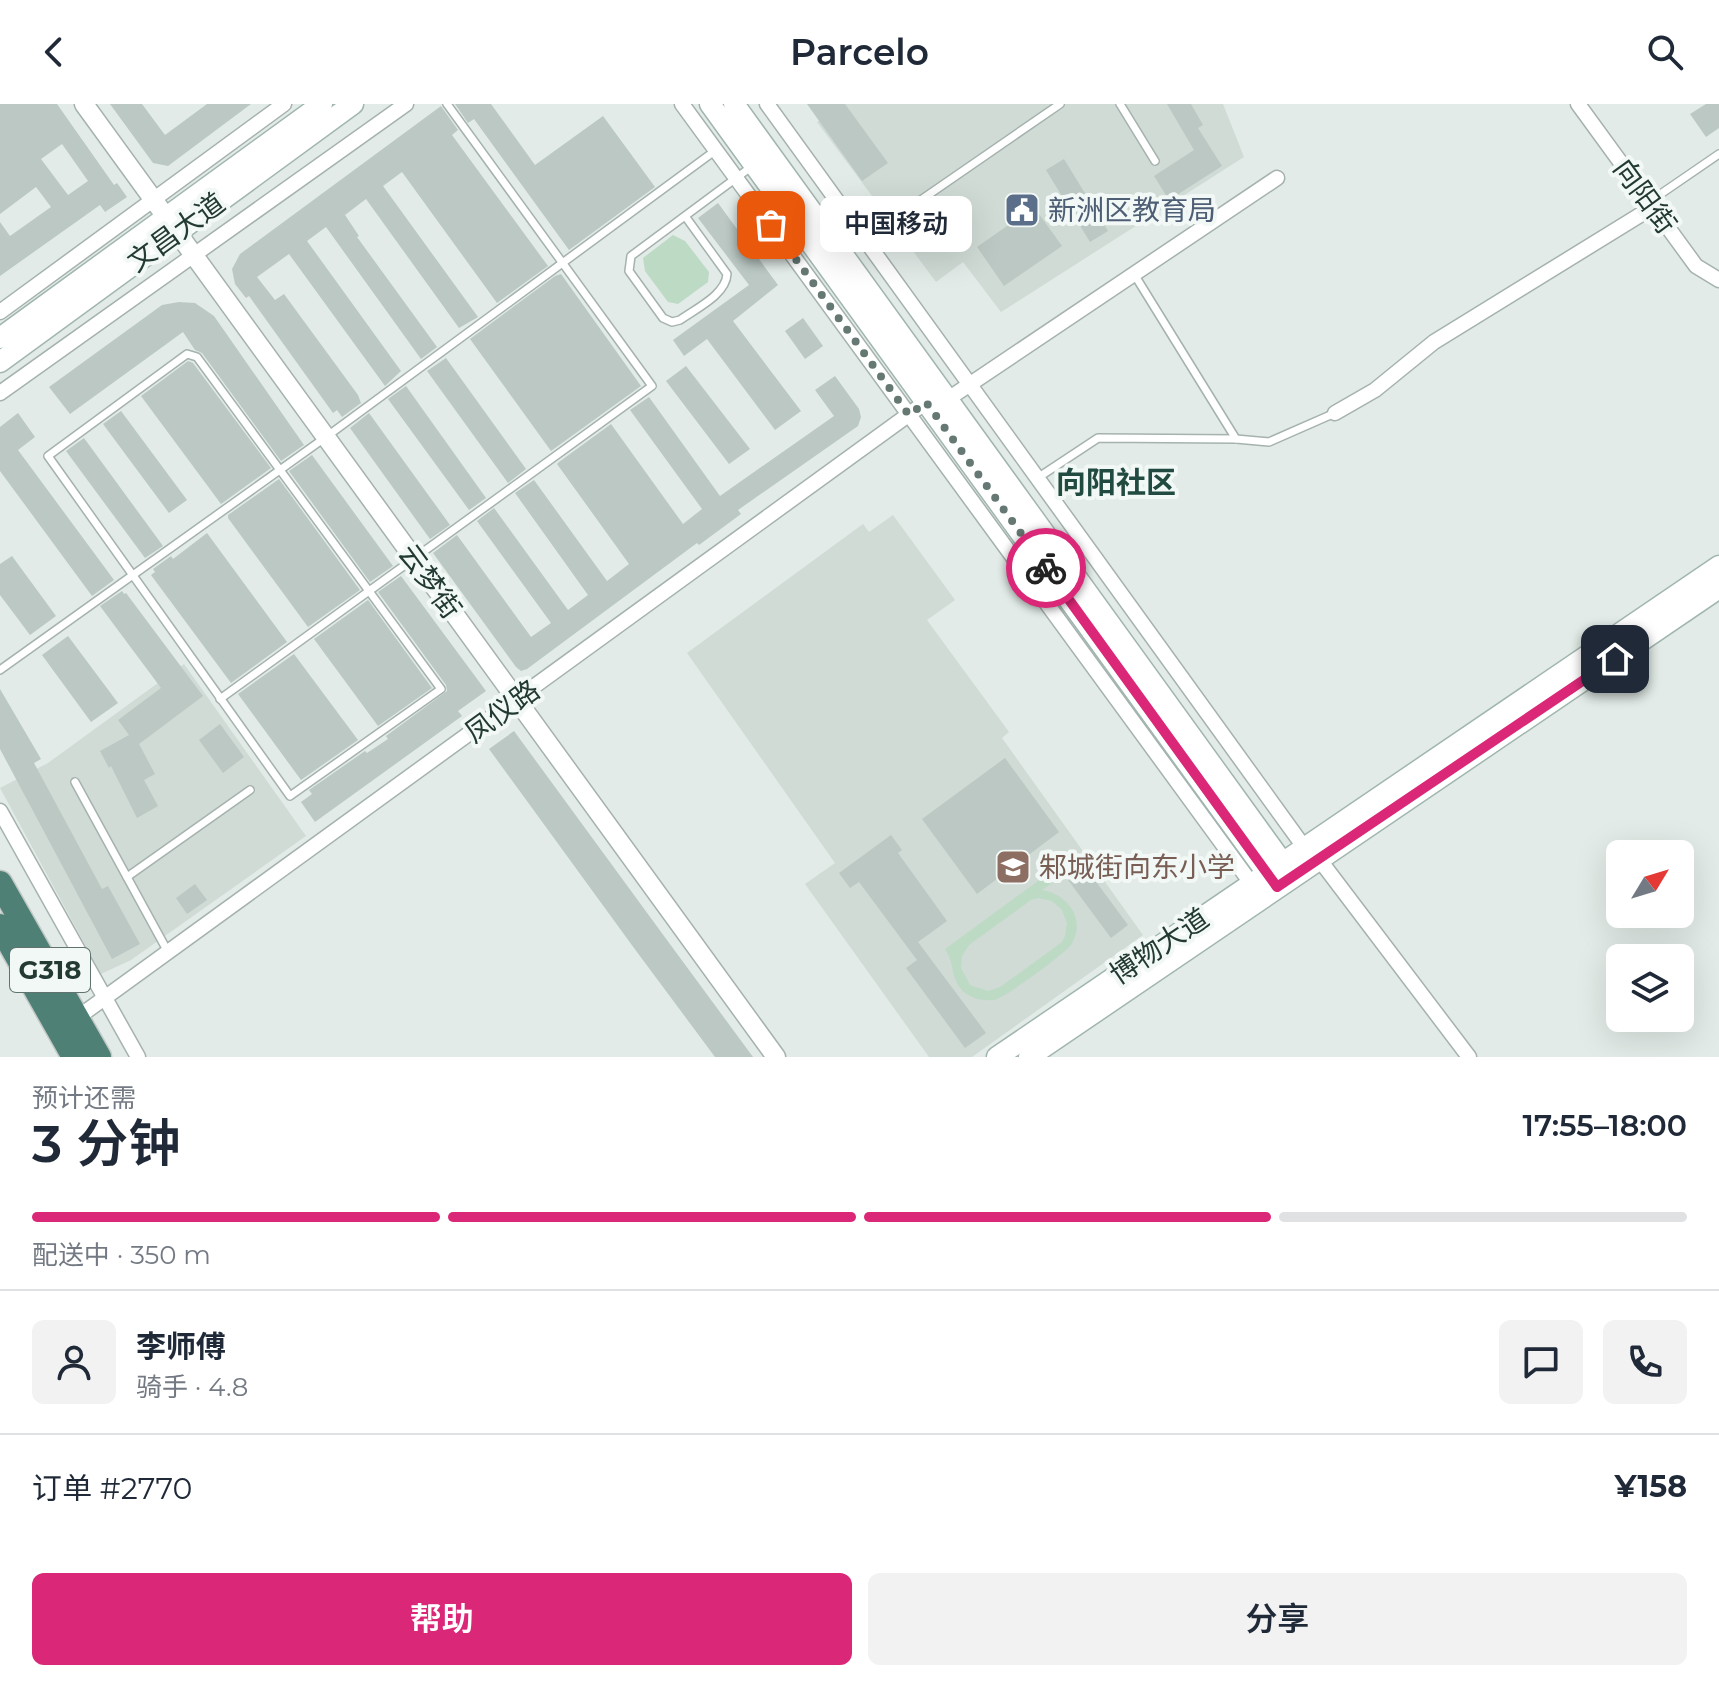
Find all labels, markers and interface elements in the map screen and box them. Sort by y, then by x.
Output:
icon: back [32,30,76,74]
text: Parcelo [790,30,929,74]
icon: search [1643,30,1687,74]
street label: 向阳街 [1607,152,1683,240]
street label: 文昌大道 [121,185,231,279]
pin [737,191,805,259]
public building icon: 新洲区教育局 [1003,191,1041,229]
place label: 新洲区教育局 [1048,193,1216,227]
callout: 中国移动 [819,197,971,253]
icon: bag [749,203,793,247]
text: 中国移动 [844,208,948,240]
district label: 向阳社区 [1056,464,1176,501]
courier [1006,528,1086,608]
street label: 云梦街 [392,537,468,625]
icon: bike [1024,546,1068,590]
pin [1581,625,1649,693]
icon: home [1593,637,1637,681]
street label: 凤仪路 [458,673,546,749]
north arrow [1606,840,1694,928]
map controls [1606,840,1694,1032]
school or university icon: 邾城街向东小学 [994,848,1032,886]
place label: 邾城街向东小学 [1039,850,1235,884]
street label: 博物大道 [1103,901,1215,991]
button: layers [1606,944,1694,1032]
road number: G318 [10,948,90,992]
text: 预计还需 [32,1082,136,1114]
text: 17:55–18:00 [1523,1107,1687,1144]
text: 3 分钟 [32,1112,181,1175]
text: 配送中 · 350 m [32,1239,211,1271]
button: person [32,1320,116,1404]
button: chat [1499,1320,1583,1404]
button: phone [1603,1320,1687,1404]
text: 李师傅 [136,1328,226,1365]
text: 骑手 · 4.8 [136,1371,248,1403]
text: ¥158 [1615,1468,1687,1505]
text: 订单 #2770 [32,1470,192,1507]
button: 帮助 [32,1573,852,1665]
button: 分享 [868,1573,1687,1665]

